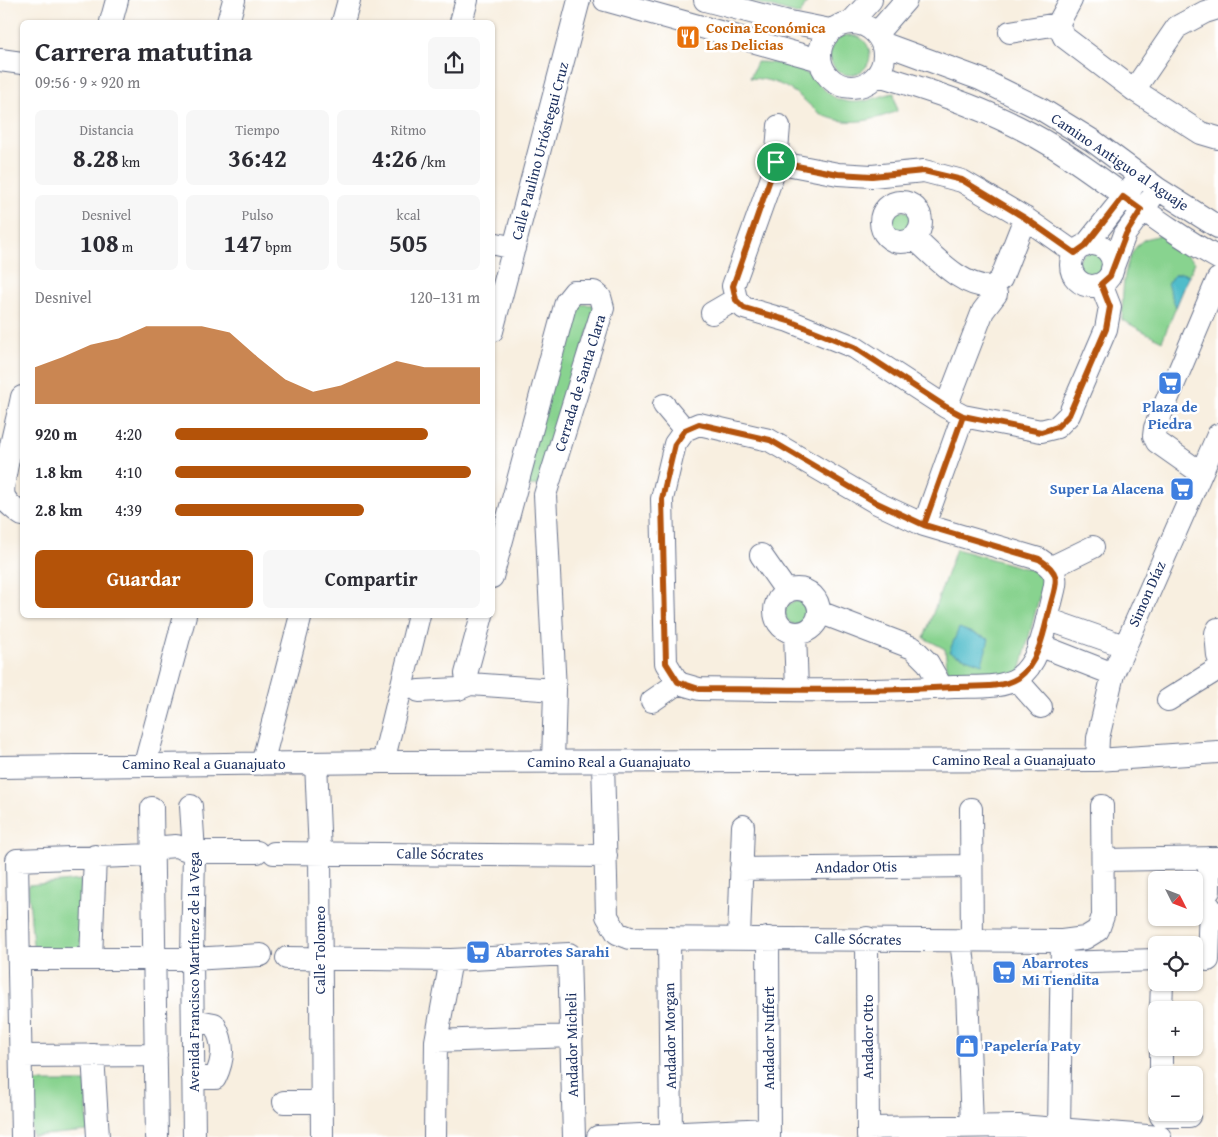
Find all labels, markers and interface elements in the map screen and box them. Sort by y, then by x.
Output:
place label: Cocina Económica Las Delicias [706,17,826,55]
restaurant icon: Cocina Económica Las Delicias [675,24,701,50]
text: Carrera matutina [35,30,253,71]
button: share [428,37,480,89]
street label: Calle Paulino Urióstegui Cruz [506,59,574,242]
text: 09:56 · 9 × 920 m [35,70,140,94]
street label: Camino Antiguo al Aguaje [1047,108,1193,216]
text: Distancia [79,120,134,140]
text: Tiempo [235,120,280,140]
text: Ritmo [391,120,426,140]
text: 8.28 [73,140,119,176]
text: 36:42 [228,140,287,176]
text: 4:26 [371,140,417,176]
pin [755,141,797,183]
icon: arrive [762,148,790,176]
text: km [119,152,140,172]
text: /km [417,152,446,172]
text: Desnivel [82,205,131,225]
text: Pulso [242,205,273,225]
text: kcal [397,205,420,225]
text: 108 [80,225,119,261]
text: 147 [223,225,262,261]
text: 505 [389,225,428,261]
text: m [119,237,133,257]
text: bpm [262,237,292,257]
text: Desnivel [35,285,92,309]
text: 120–131 m [410,285,480,309]
street label: Cerrada de Santa Clara [549,312,610,454]
supermarket icon: Plaza de Piedra [1157,370,1183,396]
place label: Plaza de Piedra [1142,396,1198,434]
text: 920 m [35,422,77,446]
text: 4:20 [115,422,142,446]
text: 1.8 km [35,460,82,484]
text: 4:10 [115,460,142,484]
supermarket icon: Super La Alacena [1169,476,1195,502]
place label: Super La Alacena [1050,478,1164,499]
text: 2.8 km [35,498,82,522]
text: 4:39 [115,498,142,522]
button: Guardar [35,550,253,608]
button: Compartir [263,550,480,608]
street label: Simon Díaz [1123,557,1171,630]
street label: Camino Real a Guanajuato [932,749,1096,770]
street label: Camino Real a Guanajuato [527,751,691,772]
street label: Camino Real a Guanajuato [122,753,286,774]
street label: Calle Sócrates [396,842,484,865]
street label: Avenida Francisco Martínez de la Vega [183,852,204,1092]
street label: Andador Otis [815,855,897,878]
north arrow [1148,871,1202,926]
map controls [1148,871,1203,1121]
street label: Calle Tolomeo [309,906,330,994]
street label: Calle Sócrates [814,927,902,950]
button: locate [1148,936,1203,991]
supermarket icon: Abarrotes Sarahi [465,939,491,965]
place label: Abarrotes Sarahi [496,941,610,962]
place label: Abarrotes Mi Tiendita [1022,952,1100,990]
supermarket icon: Abarrotes Mi Tiendita [991,959,1017,985]
street label: Andador Morgan [658,982,681,1090]
street label: Andador Nuffert [758,985,779,1090]
street label: Andador Micheli [560,993,583,1097]
street label: Andador Otto [857,994,878,1080]
button: + [1148,1001,1203,1056]
shop icon: Papelería Paty [954,1033,980,1059]
place label: Papelería Paty [984,1035,1081,1056]
button: − [1148,1066,1203,1121]

